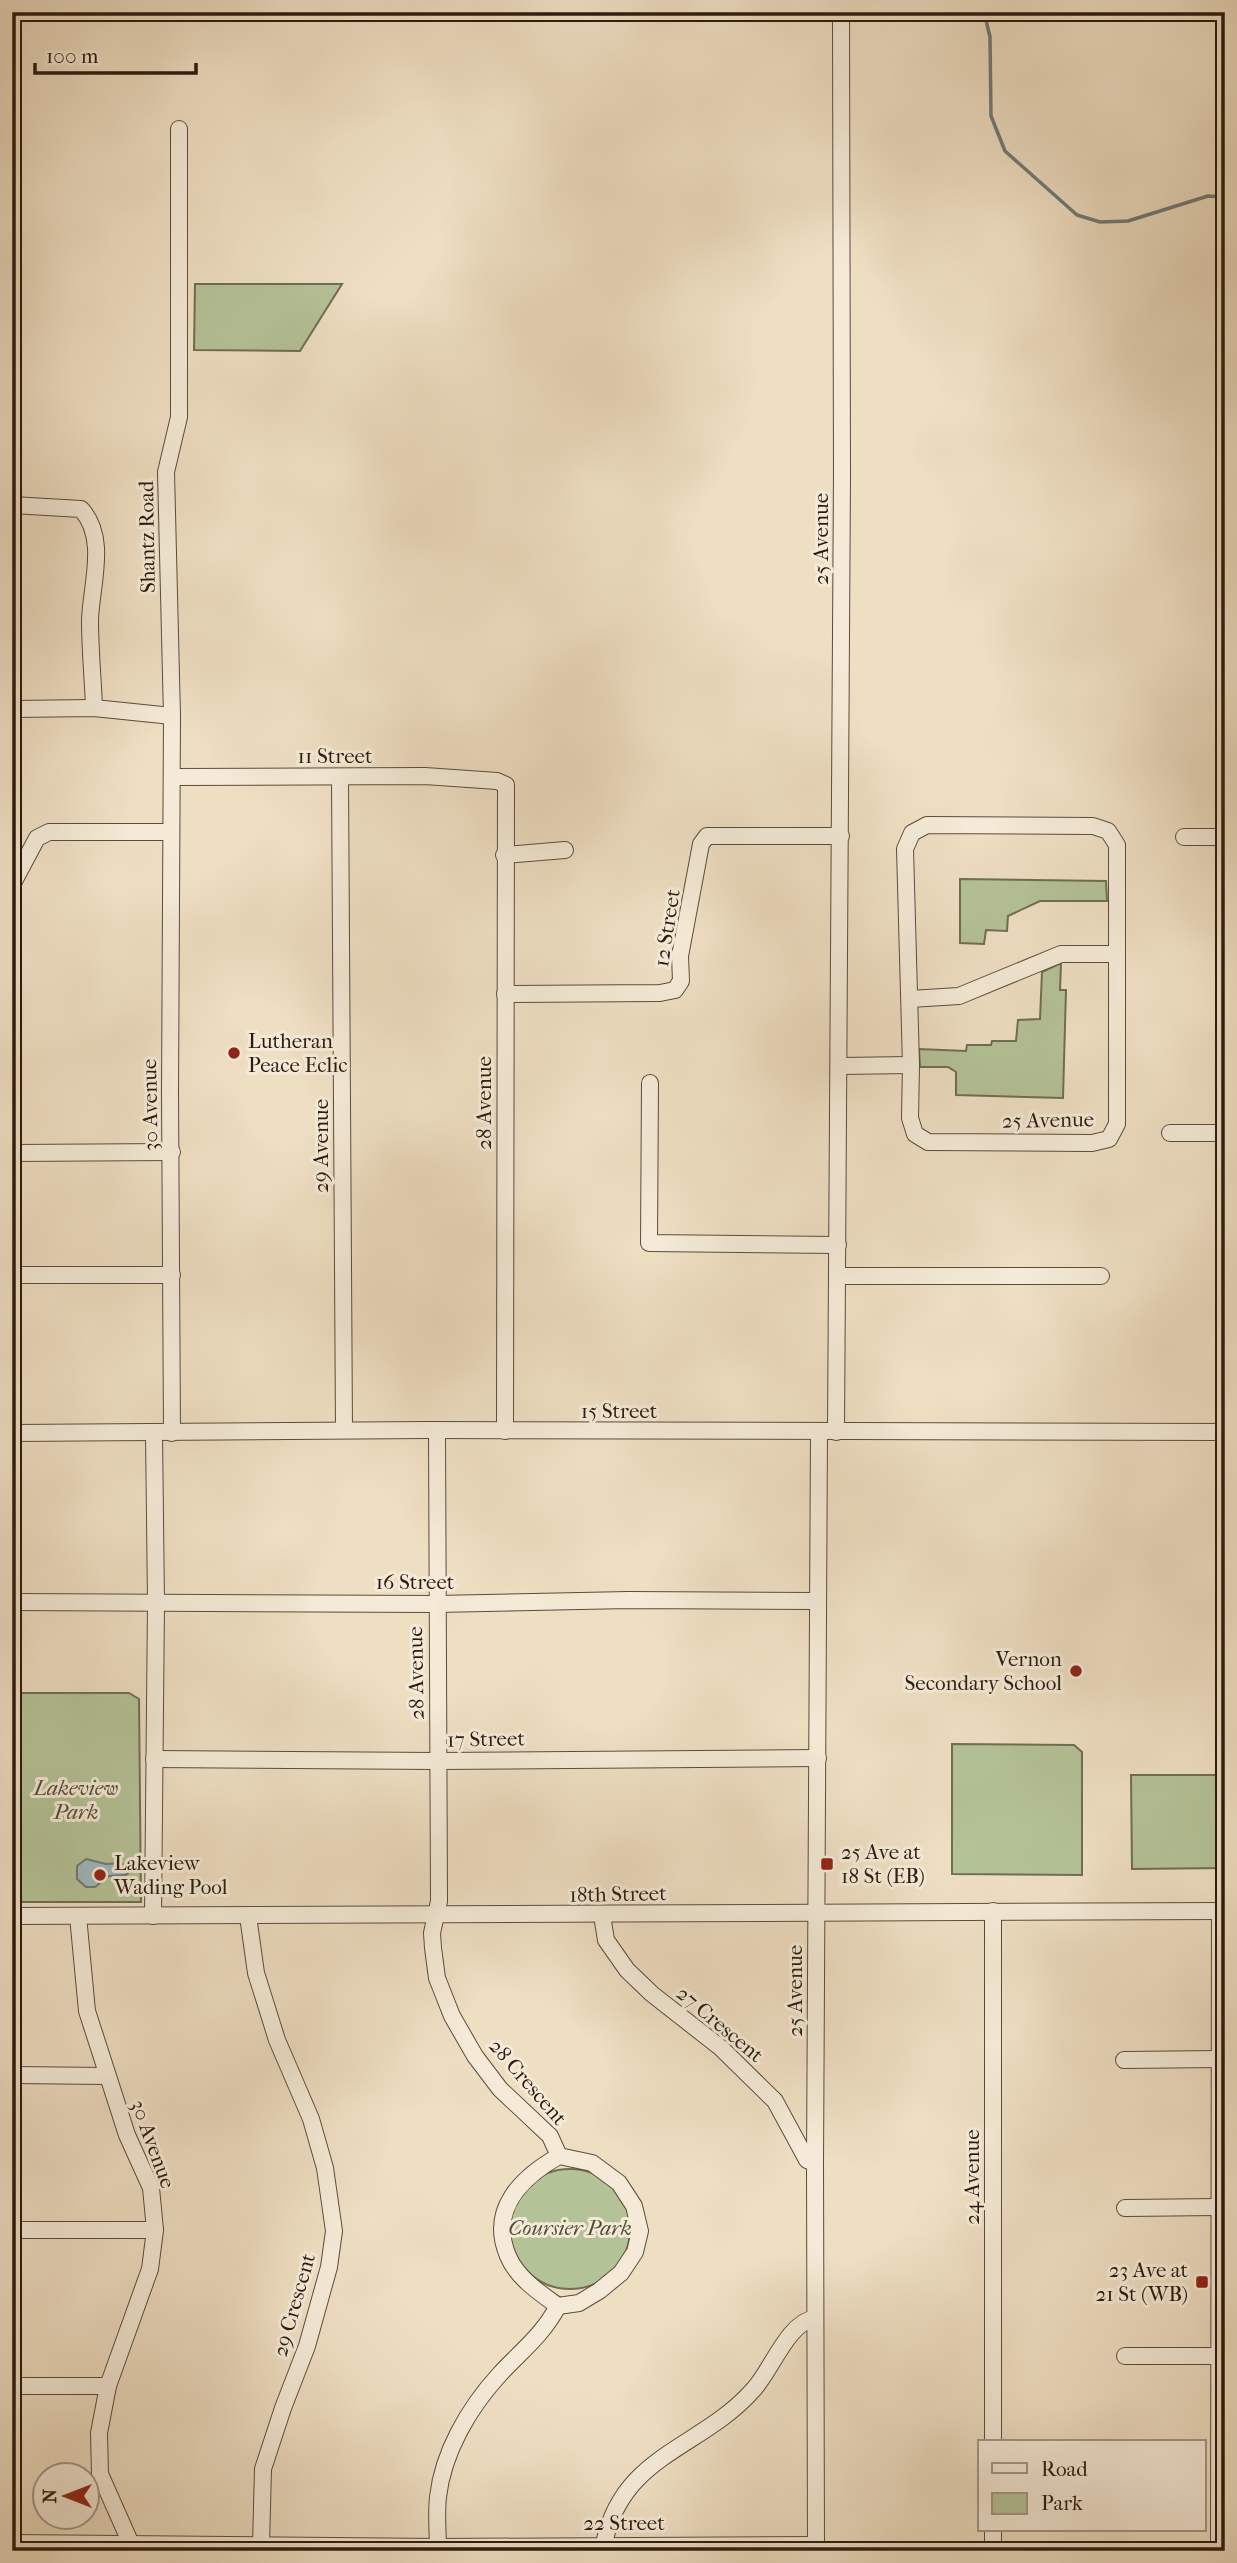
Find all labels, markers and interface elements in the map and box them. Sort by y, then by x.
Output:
scale bar [35,32,196,76]
text: 100 m [46,44,99,68]
street label: Shantz Road [134,480,160,593]
street label: 25 Avenue [809,493,833,585]
street label: 11 Street [298,744,373,768]
street label: 12 Street [649,887,685,969]
place label: Lutheran Peace Eclic [248,1029,348,1077]
marker: Lutheran Peace Eclic [226,1045,242,1061]
street label: 28 Avenue [472,1056,496,1150]
street label: 30 Avenue [137,1059,163,1151]
street label: 29 Avenue [309,1099,333,1193]
street label: 25 Avenue [1002,1107,1094,1133]
street label: 15 Street [581,1399,658,1423]
street label: 16 Street [376,1570,455,1594]
street label: 28 Avenue [403,1626,429,1720]
place label: Vernon Secondary School [904,1647,1062,1695]
marker: Vernon Secondary School [1068,1663,1084,1679]
street label: 17 Street [447,1726,525,1752]
park label: Lakeview Park [32,1776,118,1824]
place label: 25 Ave at 18 St (EB) [841,1840,925,1888]
place label: Lakeview Wading Pool [113,1851,228,1899]
marker: 25 Ave at 18 St (EB) [819,1856,835,1872]
marker: Lakeview Wading Pool [92,1867,108,1883]
street label: 18th Street [569,1881,667,1907]
street label: 25 Avenue [783,1945,807,2037]
street label: 27 Crescent [672,1981,769,2067]
street label: 28 Crescent [484,2034,572,2130]
street label: 30 Avenue [126,2096,180,2192]
street label: 24 Avenue [960,2129,984,2225]
park label: Coursier Park [508,2216,632,2240]
street label: 29 Crescent [268,2250,320,2359]
place label: 23 Ave at 21 St (WB) [1095,2258,1189,2306]
marker: 23 Ave at 21 St (WB) [1194,2274,1210,2290]
legend [978,2440,1206,2532]
text: Road [1041,2457,1088,2481]
north arrow [32,2462,102,2532]
text: N [39,2488,61,2503]
text: Park [1041,2491,1083,2515]
street label: 22 Street [583,2511,665,2535]

